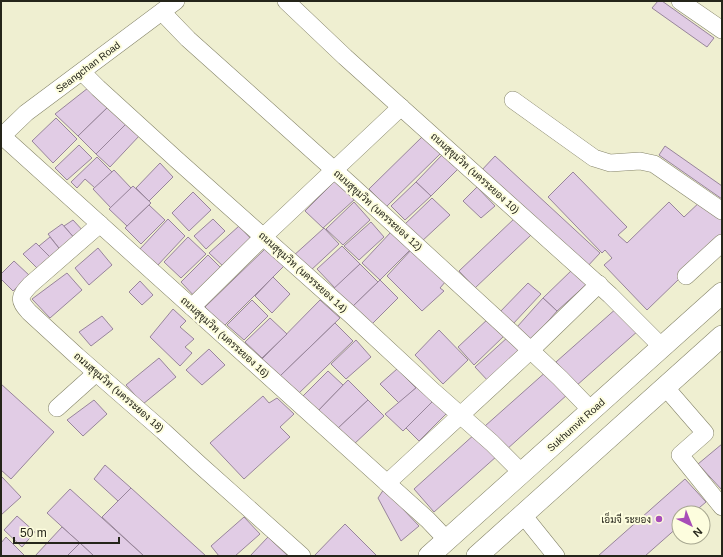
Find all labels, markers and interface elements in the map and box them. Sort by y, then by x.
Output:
street label: Seangchan Road [54,39,122,95]
street label: ถนนสุขุมวิท (นครระยอง 10) [427,130,521,217]
street label: ถนนสุขุมวิท (นครระยอง 12) [330,167,424,254]
street label: ถนนสุขุมวิท (นครระยอง 14) [255,229,349,316]
street label: ถนนสุขุมวิท (นครระยอง 16) [177,294,271,381]
street label: ถนนสุขุมวิท (นครระยอง 18) [71,350,166,435]
street label: Sukhumvit Road [545,396,607,454]
north arrow [671,505,711,545]
place label: เอ็มจี ระยอง [601,512,651,525]
marker: เอ็มจี ระยอง [654,514,664,524]
scale bar [14,519,119,545]
text: N [691,525,705,539]
text: 50 m [20,526,47,540]

